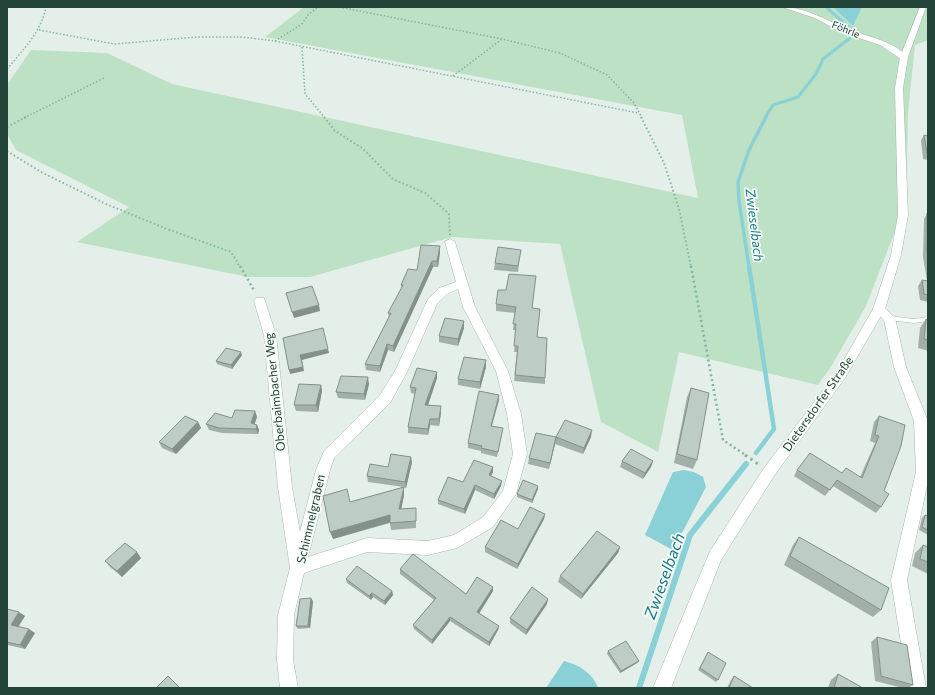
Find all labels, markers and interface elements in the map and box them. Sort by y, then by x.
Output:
street label: Föhrle [830,18,862,40]
water label: Zwieselbach [742,187,767,262]
street label: Oberbaimbacher Weg [261,332,287,452]
street label: Dietersdorfer Straße [779,353,855,454]
street label: Schimmelgraben [293,473,327,565]
water label: Zwieselbach [639,530,688,622]

